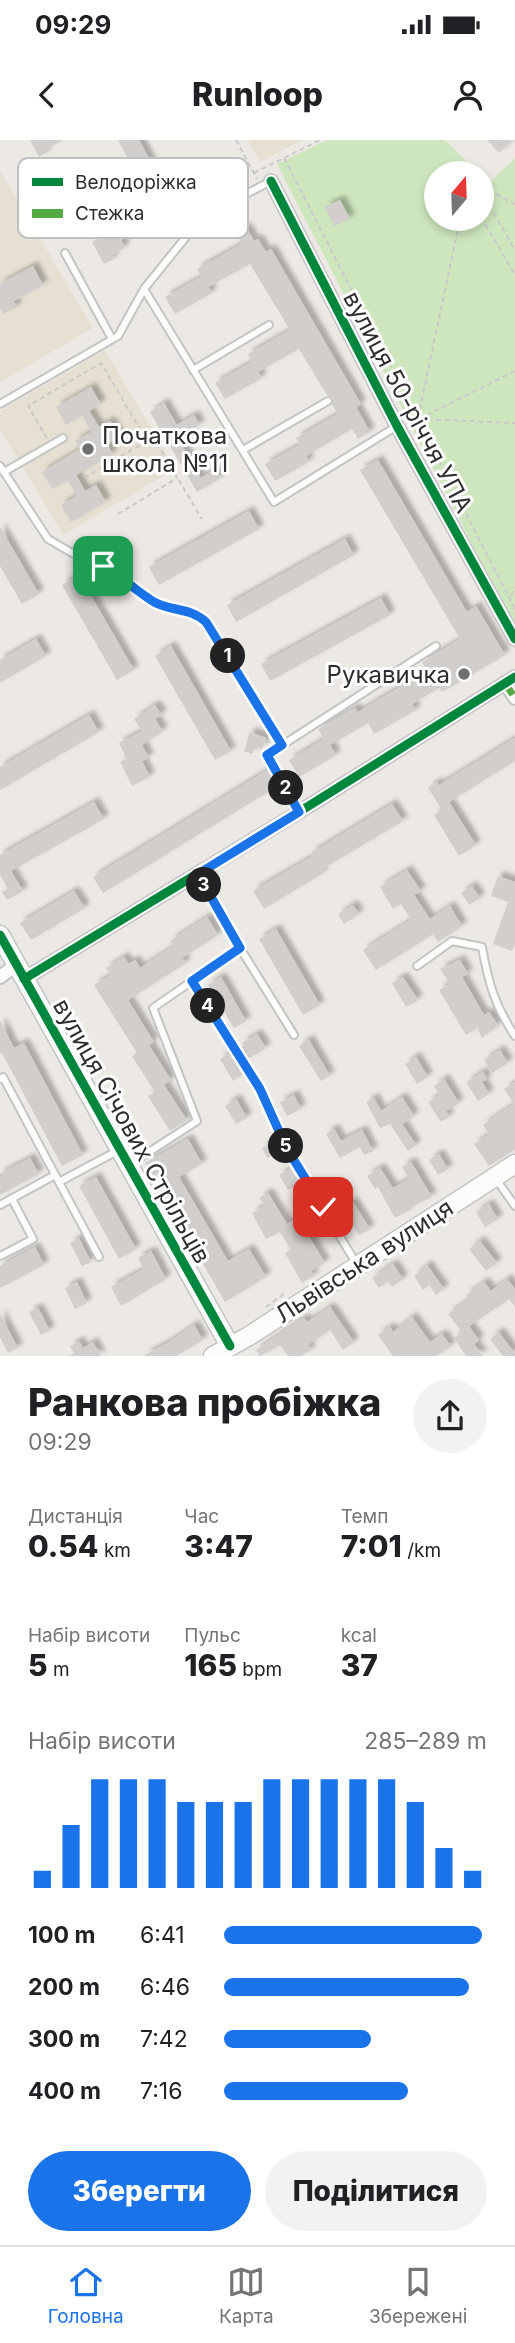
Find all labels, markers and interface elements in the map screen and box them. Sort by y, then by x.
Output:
text: 09:29 [35,9,111,40]
text: Runloop [192,75,323,114]
icon: back [28,76,66,114]
icon: person [449,76,487,114]
legend [18,158,248,238]
north arrow [424,161,494,231]
map controls [424,161,494,231]
text: Велодоріжка [75,171,197,194]
text: Стежка [75,202,144,225]
street label: вулиця 50-річчя УПА [337,286,479,518]
place label: Початкова школа №11 [102,421,228,478]
marker: Початкова школа №11 [80,441,96,457]
pin [73,536,133,596]
icon: arrive [84,547,122,585]
pin: 1 [210,638,246,674]
text: 1 [223,644,232,667]
place label: Рукавичка [327,660,450,689]
marker: Рукавичка [456,666,472,682]
pin: 2 [268,770,304,806]
text: 2 [280,776,291,799]
pin: 3 [186,868,222,902]
text: 3 [197,873,210,896]
pin: 4 [190,988,226,1024]
street label: вулиця Січових Стрільців [47,994,217,1268]
text: 4 [201,994,214,1017]
pin: 5 [268,1128,304,1164]
text: 5 [279,1134,292,1157]
pin [293,1177,353,1237]
icon: check [304,1188,342,1226]
street label: Львівська вулиця [270,1193,458,1329]
text: Ранкова пробіжка [28,1379,381,1425]
button: share [413,1379,487,1453]
text: 09:29 [28,1428,92,1456]
text: Дистанція [28,1505,123,1528]
text: Час [184,1505,219,1528]
text: Темп [341,1505,388,1528]
text: 0.54 [28,1528,99,1564]
text: 3:47 [184,1528,253,1564]
text: 7:01 [341,1528,402,1564]
text: km [99,1539,131,1562]
text: /km [402,1539,441,1562]
text: Набір висоти [28,1624,150,1647]
text: Пульс [184,1624,241,1647]
text: kcal [341,1624,377,1647]
text: 5 [28,1647,48,1683]
text: 165 [184,1647,237,1683]
text: 37 [341,1647,378,1683]
text: m [48,1658,70,1681]
text: bpm [237,1658,282,1681]
text: Набір висоти [28,1727,176,1755]
text: 285–289 m [364,1727,487,1755]
text: 100 m [28,1921,95,1949]
text: 6:41 [140,1921,185,1949]
text: 200 m [28,1973,100,2001]
text: 6:46 [140,1973,190,2001]
text: 300 m [28,2025,100,2053]
text: 7:42 [140,2025,188,2053]
text: 400 m [28,2077,101,2105]
text: 7:16 [140,2077,183,2105]
button: Зберегти [28,2151,251,2231]
button: Поділитися [265,2151,487,2231]
tab: Головна [48,2263,124,2328]
tab: Карта [219,2263,274,2328]
tab: Збережені [369,2263,467,2328]

